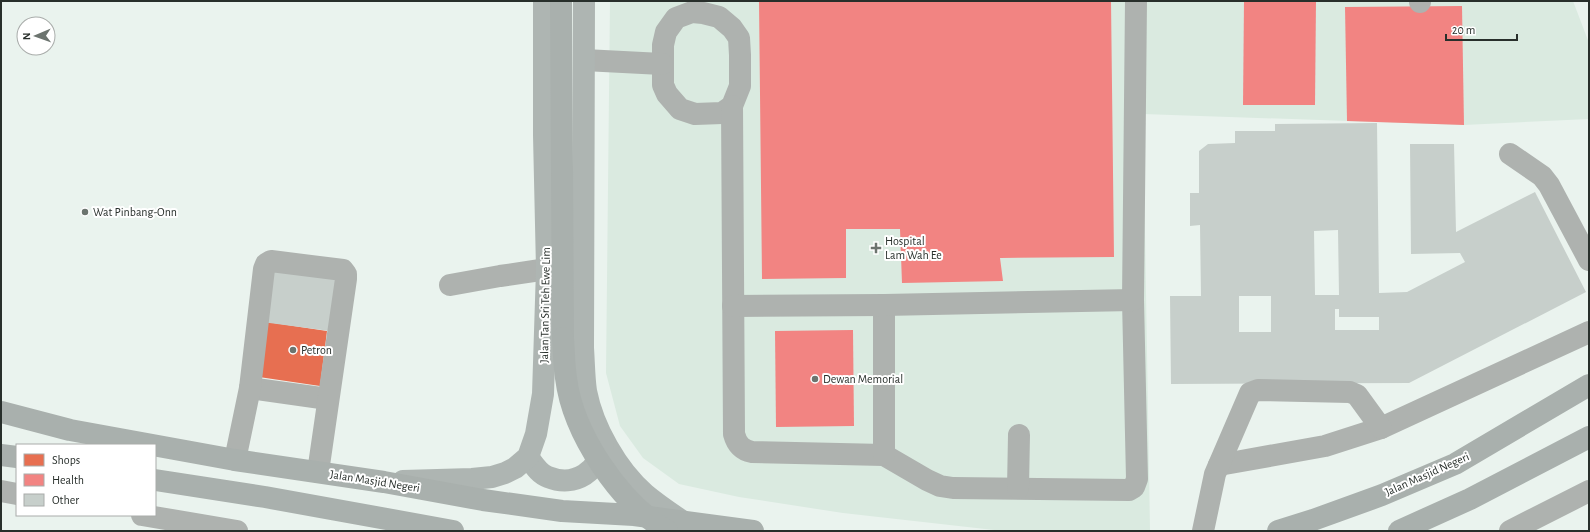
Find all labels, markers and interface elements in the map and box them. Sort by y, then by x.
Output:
north arrow [16,16,56,56]
scale bar [1446,16,1517,42]
text: 20 m [1452,24,1475,36]
text: N [21,32,32,40]
place label: Wat Pinbang-Onn [93,206,177,218]
marker: Wat Pinbang-Onn [80,207,90,217]
place label: Hospital Lam Wah Ee [885,235,942,261]
marker: Hospital Lam Wah Ee [870,242,882,254]
street label: Jalan Tan Sri Teh Ewe Lim [538,247,552,363]
place label: Petron [301,344,332,356]
marker: Petron [288,345,298,355]
place label: Dewan Memorial [823,373,903,385]
marker: Dewan Memorial [810,374,820,384]
legend [16,444,156,516]
street label: Jalan Masjid Negeri [1383,450,1471,499]
text: Shops [52,454,80,466]
street label: Jalan Masjid Negeri [329,468,421,495]
text: Health [52,474,84,486]
text: Other [52,494,79,506]

